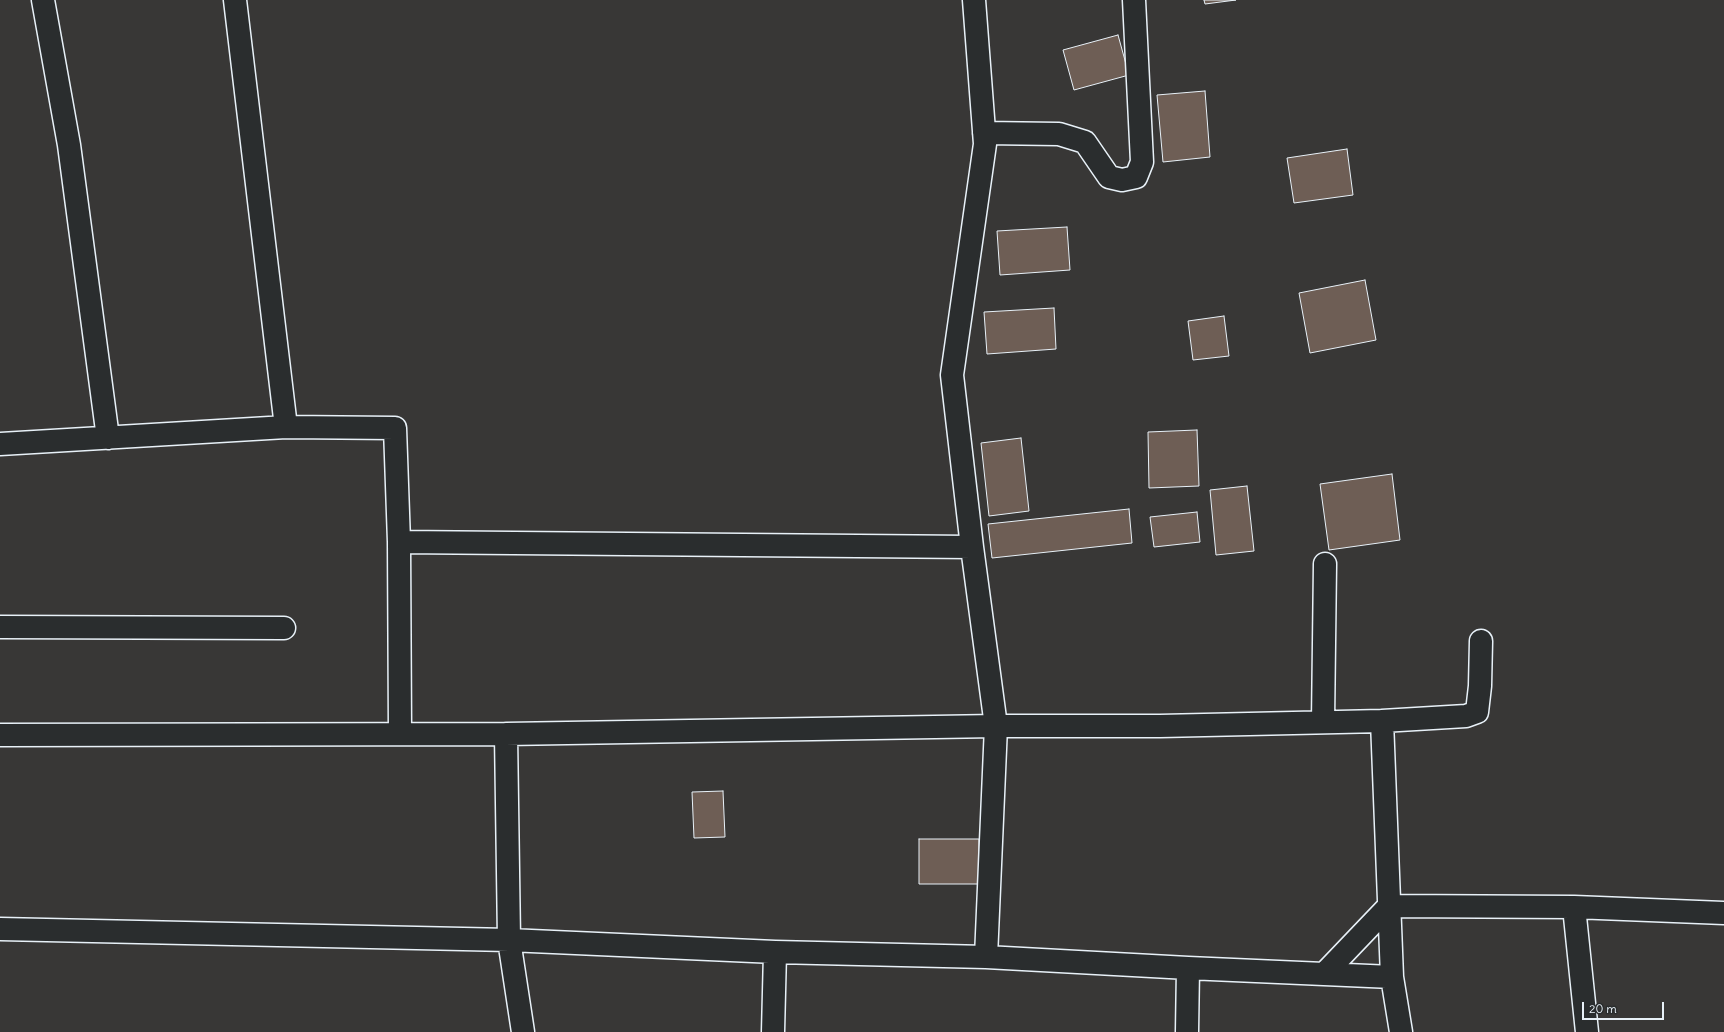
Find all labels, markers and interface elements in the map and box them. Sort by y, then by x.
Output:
scale bar [1584,994,1666,1020]
text: 20 m [1589,1001,1617,1016]

